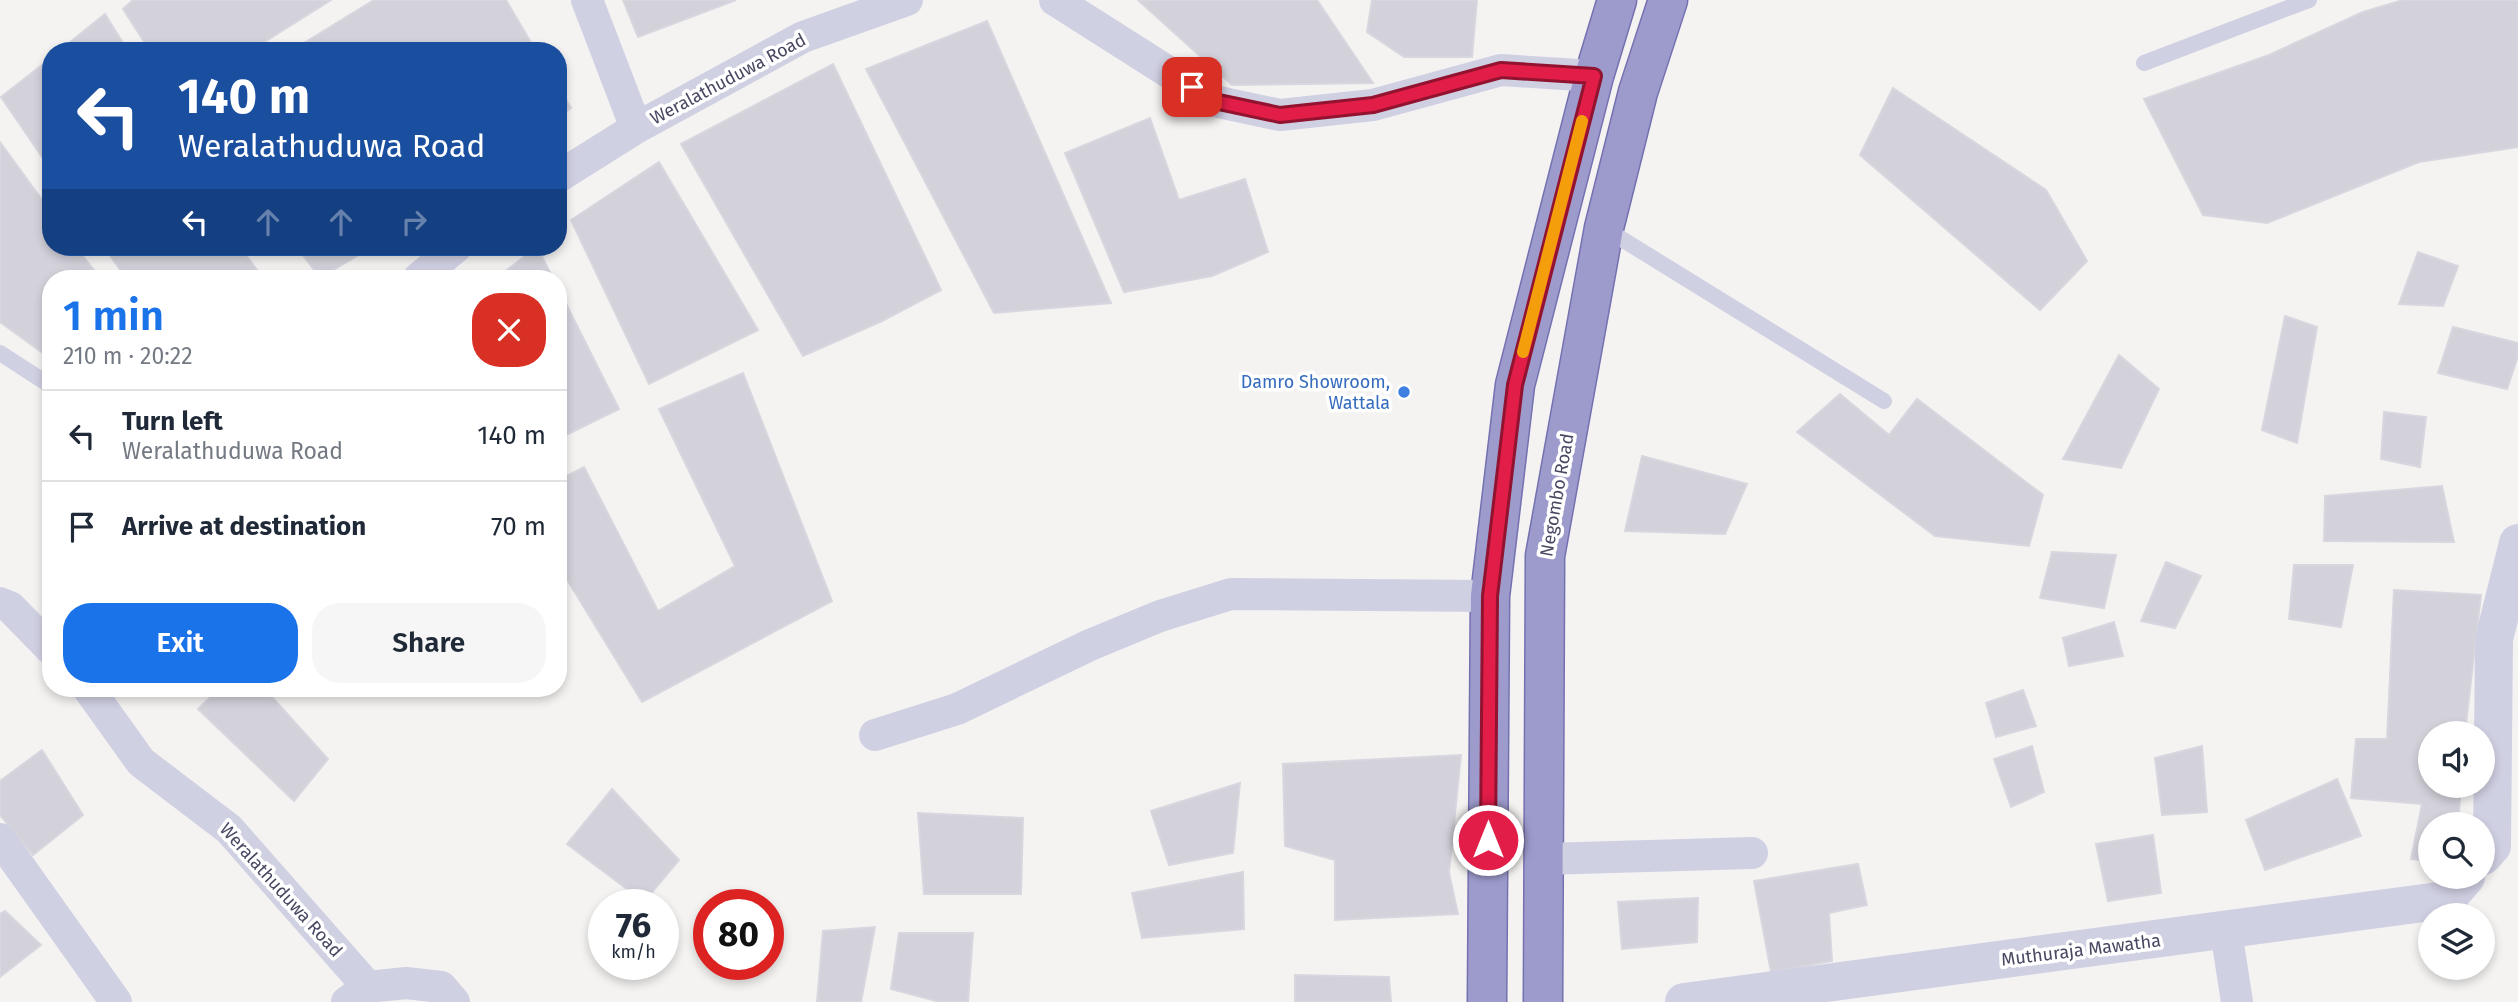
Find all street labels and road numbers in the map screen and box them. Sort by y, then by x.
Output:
street label: Weralathuduwa Road [646,29,810,129]
street label: Negombo Road [1535,432,1579,558]
street label: Weralathuduwa Road [215,818,347,962]
street label: Muthuraja Mawatha [2000,929,2162,971]

